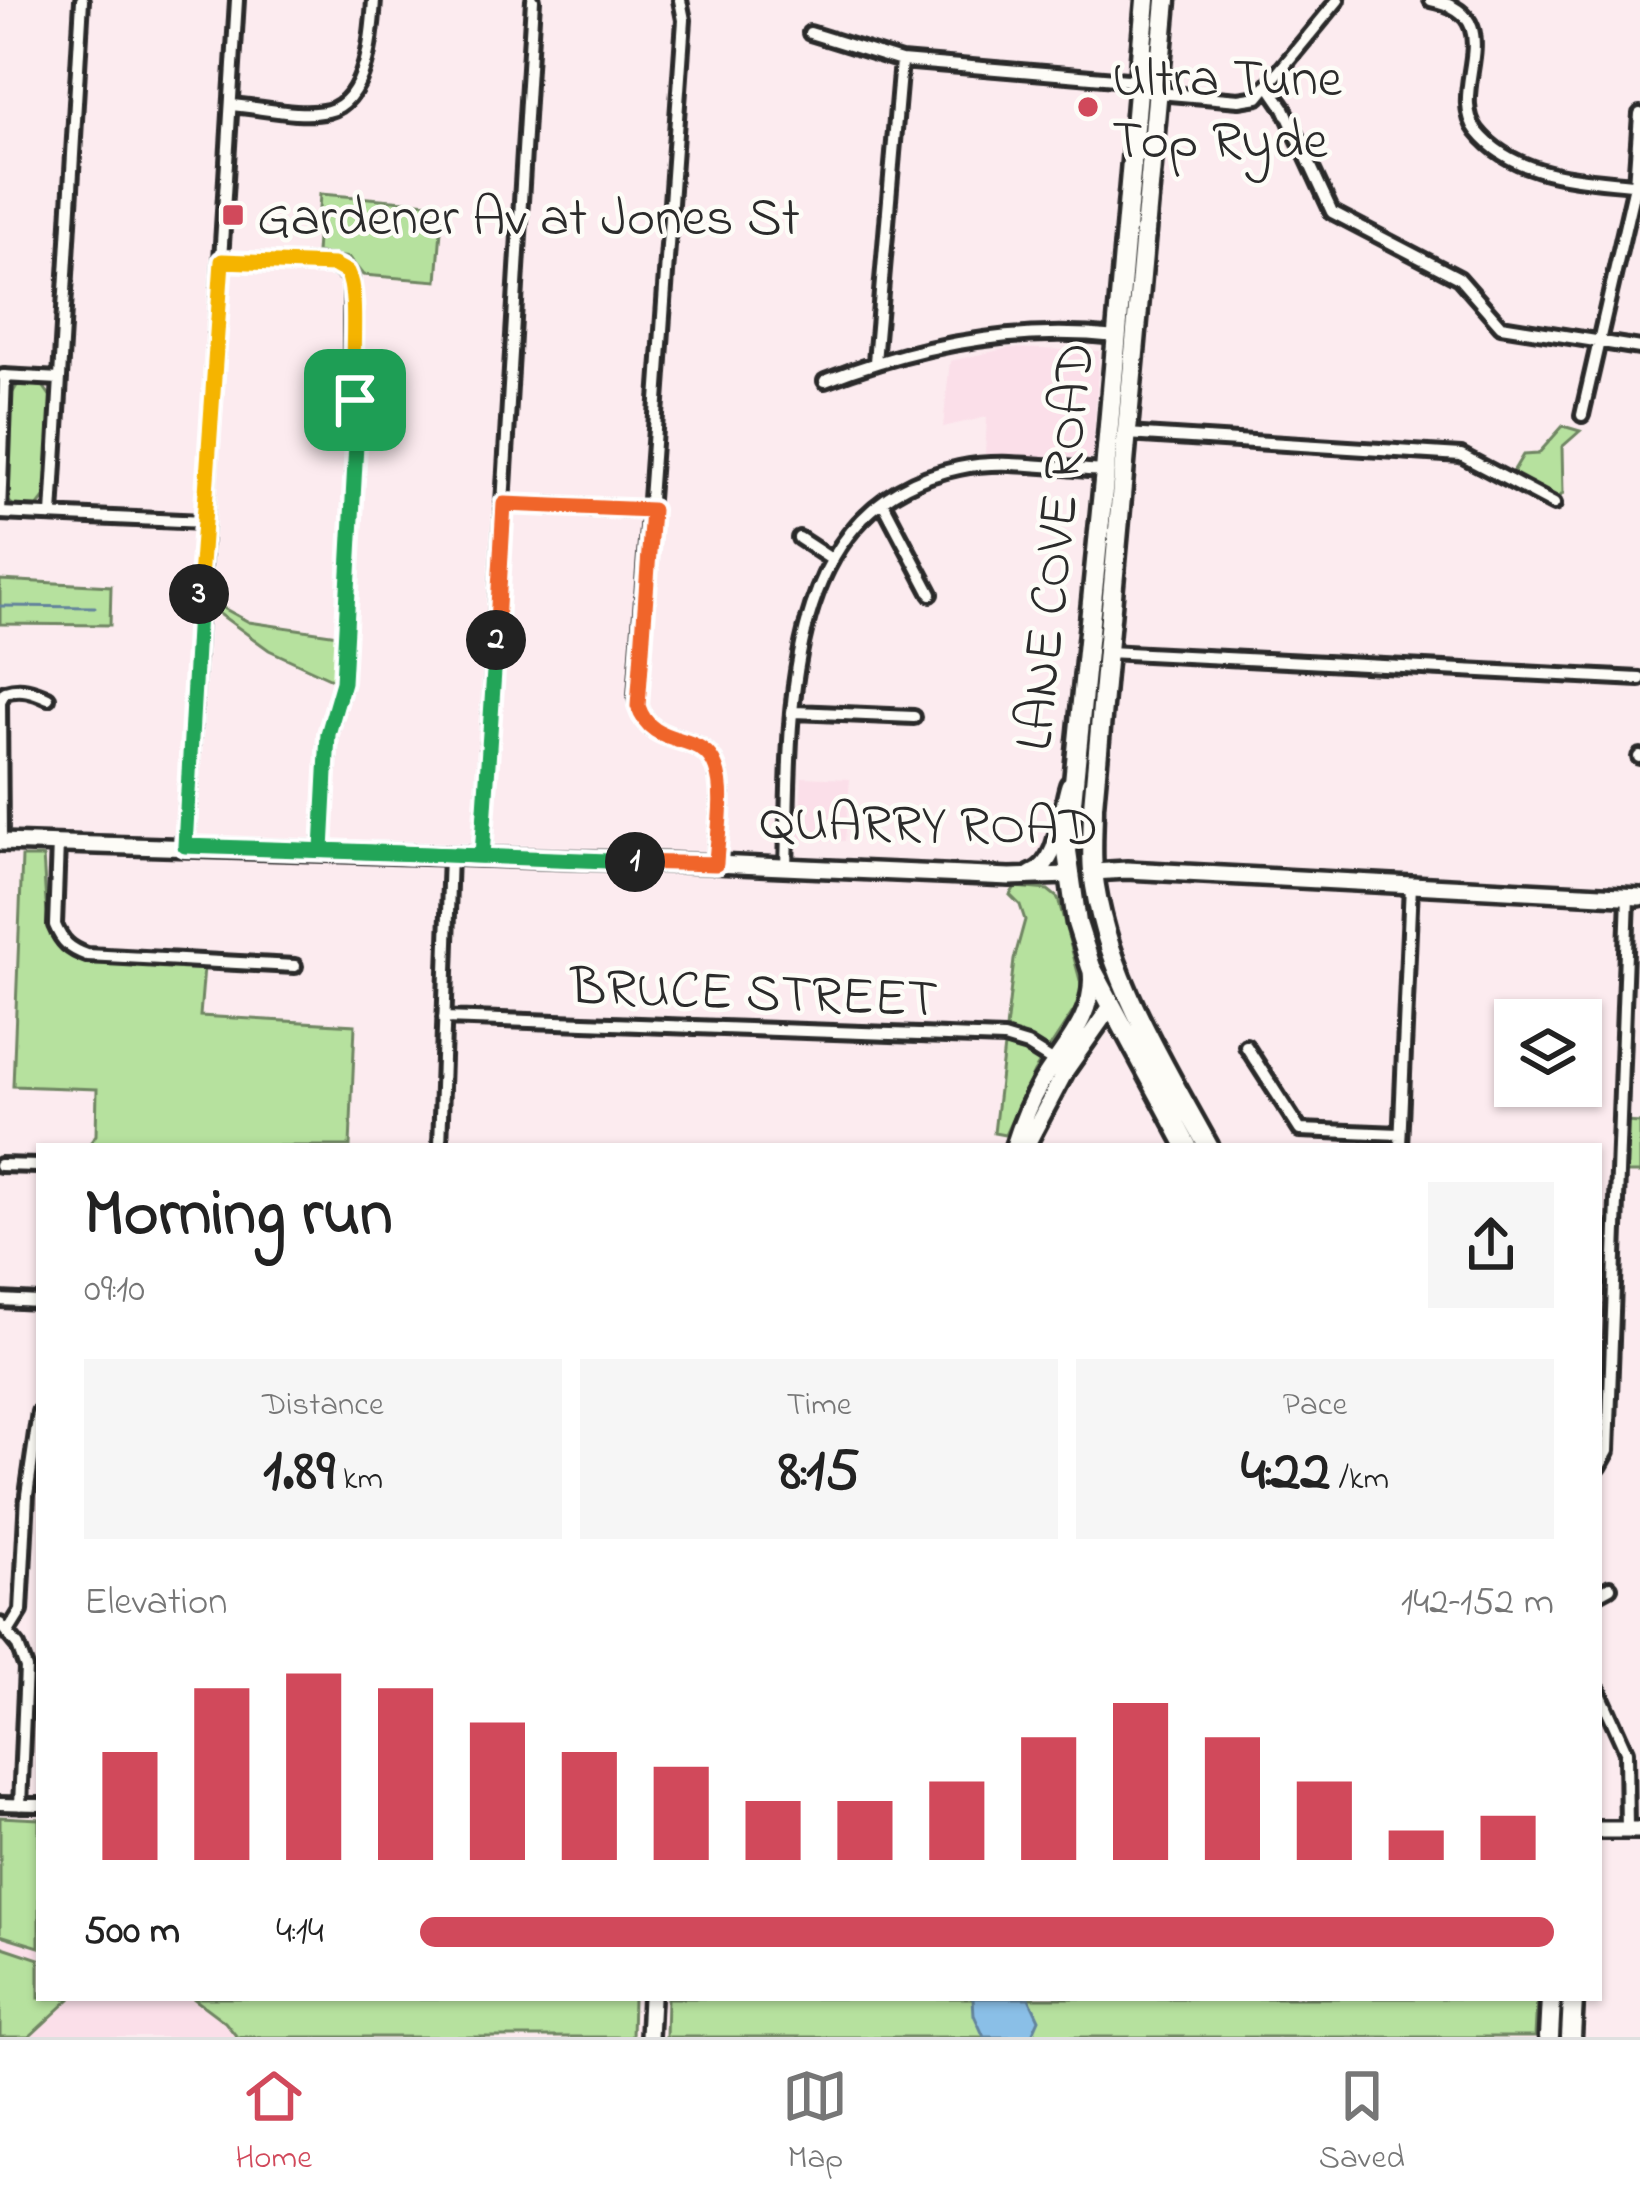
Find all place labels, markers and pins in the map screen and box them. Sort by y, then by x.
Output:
place label: Ultra Tune Top Ryde [1112,43,1343,183]
marker: Ultra Tune Top Ryde [1075,94,1101,120]
place label: Gardener Av at Jones St [257,182,800,260]
marker: Gardener Av at Jones St [220,202,246,228]
pin [304,349,406,451]
pin: 3 [169,564,229,624]
pin: 2 [466,610,526,670]
pin: 1 [605,832,665,892]

